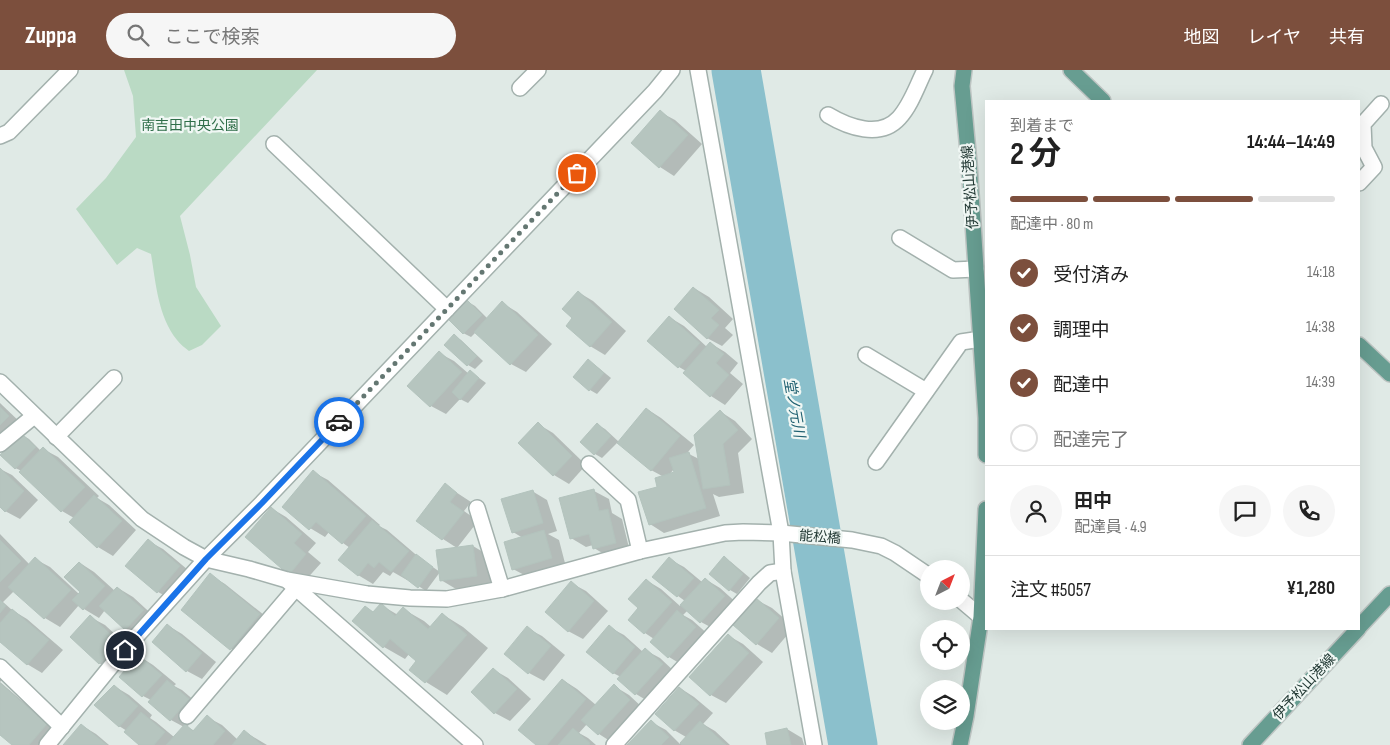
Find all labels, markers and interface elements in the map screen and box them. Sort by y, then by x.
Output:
search box [106,13,456,58]
text: Zuppa [25,21,76,50]
icon: search [124,21,152,49]
text: ここで検索 [164,26,259,49]
text: 地図 [1184,27,1220,48]
text: レイヤ [1248,27,1301,48]
text: 共有 [1329,27,1365,48]
park label: 南吉田中央公園 [141,117,239,134]
text: 到着まで [1010,117,1074,136]
text: 14:44–14:49 [1247,131,1335,154]
text: 2 分 [1010,135,1061,174]
street label: 伊予松山港線 [959,145,981,229]
pin [556,152,598,194]
icon: bag [563,159,591,187]
text: 配達中 · 80 m [1010,215,1093,234]
icon: check [1010,259,1038,287]
text: 14:18 [1307,263,1335,282]
text: 受付済み [1053,264,1129,287]
icon: check [1010,314,1038,342]
text: 14:38 [1306,318,1335,337]
text: 調理中 [1053,319,1110,342]
icon: check [1010,369,1038,397]
text: 14:39 [1306,373,1335,392]
text: 配達中 [1053,374,1110,397]
water label: 堂ノ元川 [779,377,809,441]
courier [314,397,364,447]
icon: car [325,408,353,436]
text: 配達完了 [1053,429,1129,452]
button: person [1010,485,1062,537]
button: chat [1219,485,1271,537]
button: phone [1283,485,1335,537]
text: 田中 [1074,490,1112,513]
text: 配達員 · 4.9 [1074,518,1147,537]
street label: 能松橋 [798,527,842,547]
north arrow [920,560,970,610]
map controls [920,560,970,730]
text: ¥1,280 [1287,577,1335,600]
text: 注文 #5057 [1010,579,1091,602]
button: locate [920,620,970,670]
pin [104,629,146,671]
icon: home [111,636,139,664]
street label: 伊予松山港線 [1269,650,1339,724]
button: layers [920,680,970,730]

